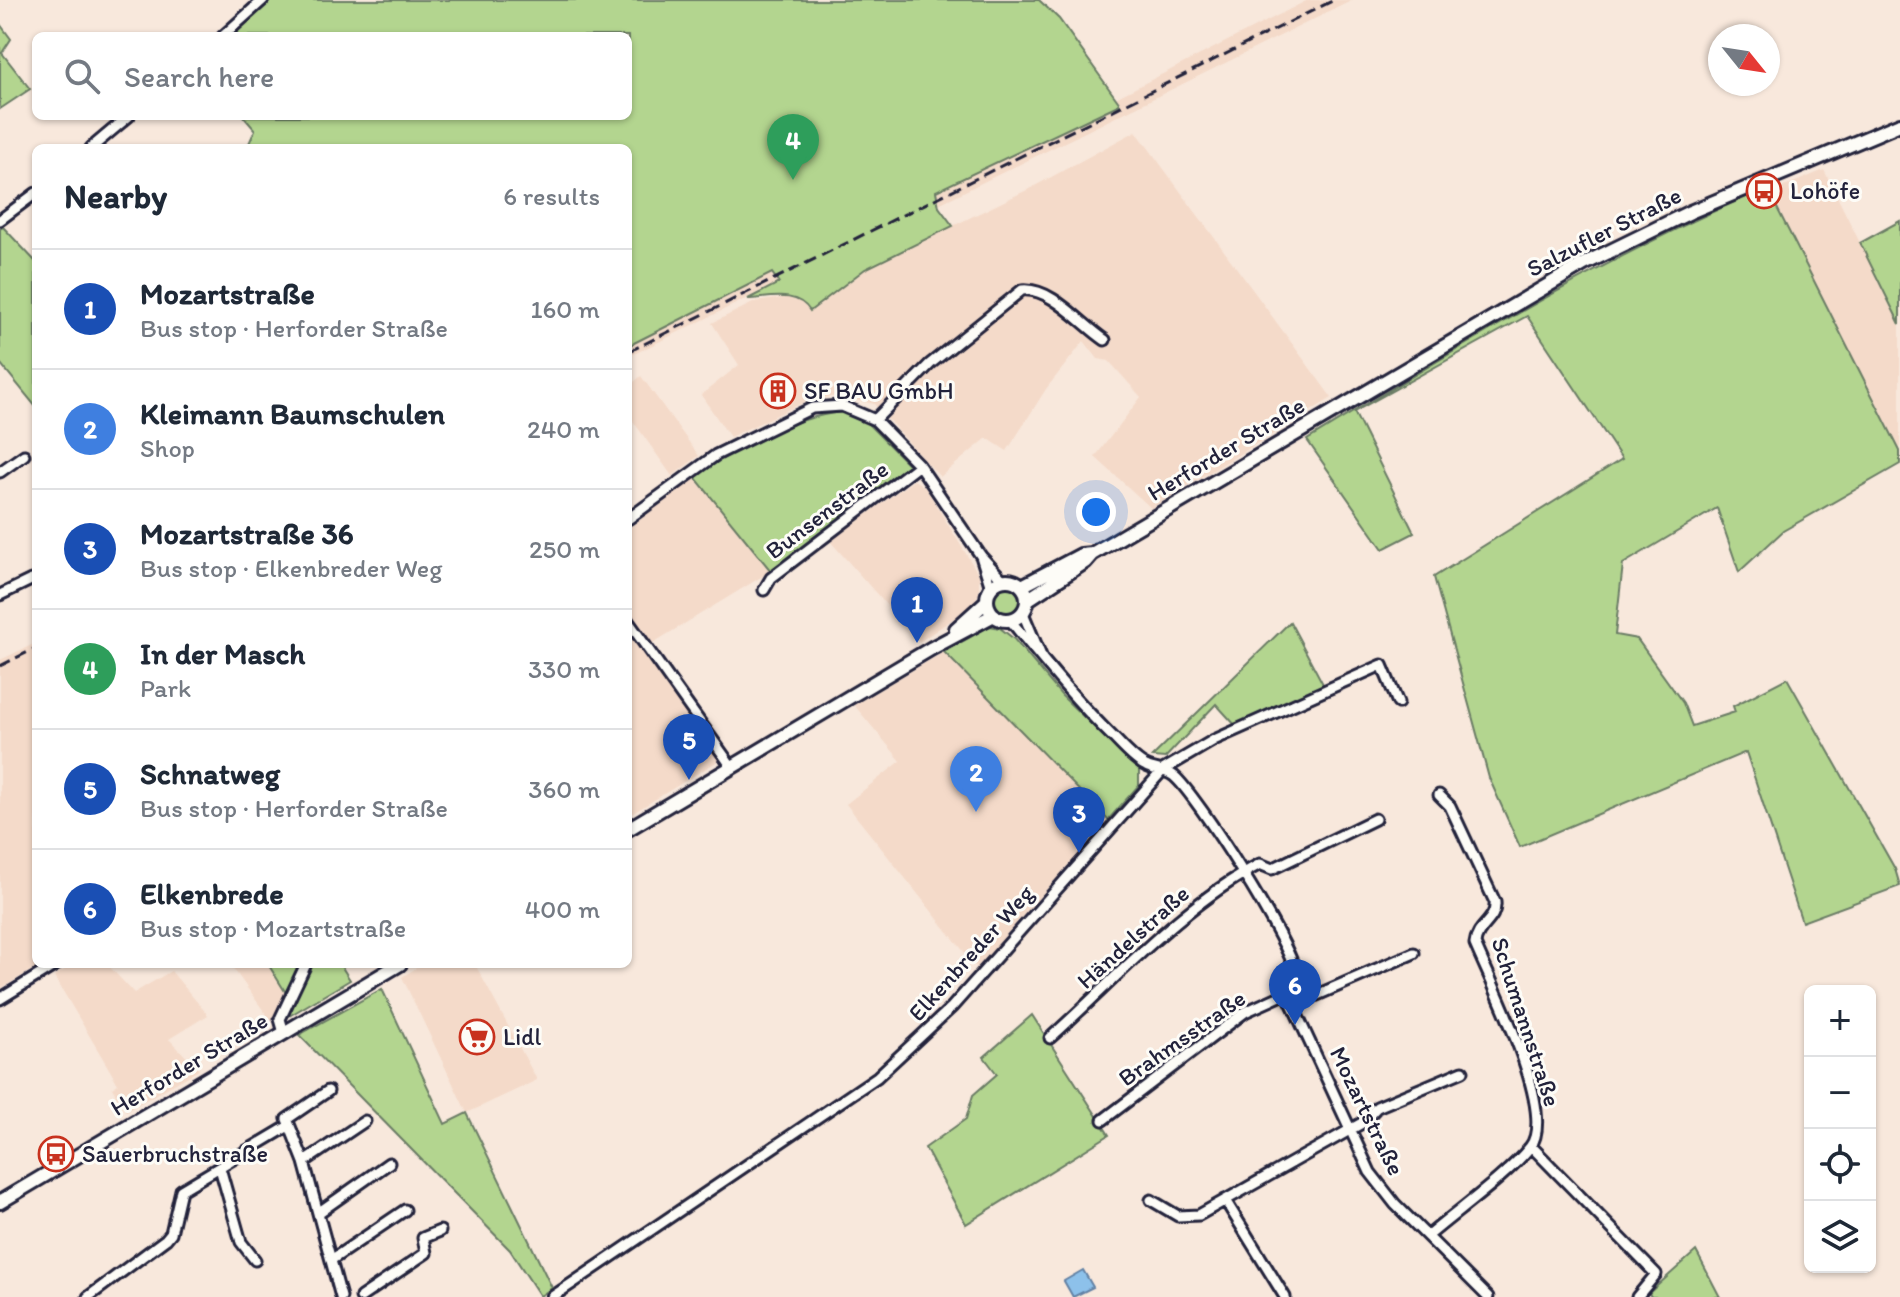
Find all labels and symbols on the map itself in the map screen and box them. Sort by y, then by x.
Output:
north arrow [1708,24,1780,96]
pin: 4 [767,114,819,180]
bus stop icon: Lohöfe [1745,172,1783,210]
place label: Lohöfe [1790,176,1860,205]
street label: Salzufler Straße [1522,180,1686,283]
building icon: SF BAU GmbH [759,372,797,410]
place label: SF BAU GmbH [804,376,954,405]
street label: Herforder Straße [1142,390,1310,507]
street label: Bunsenstraße [760,454,894,565]
your location [1076,492,1116,532]
pin: 1 [891,577,943,643]
pin: 5 [663,714,715,780]
pin: 2 [950,746,1002,812]
pin: 3 [1053,787,1105,853]
street label: Elkenbreder Weg [902,878,1040,1027]
street label: Händelstraße [1071,879,1195,995]
street label: Schumannstraße [1485,934,1567,1110]
pin: 6 [1269,959,1321,1025]
street label: Brahmsstraße [1113,983,1251,1092]
street label: Herforder Straße [105,1005,273,1122]
supermarket icon: Lidl [458,1018,496,1056]
place label: Lidl [503,1022,542,1051]
street label: Mozartstraße [1324,1042,1411,1180]
bus stop icon: Sauerbruchstraße [37,1135,75,1173]
place label: Sauerbruchstraße [82,1139,268,1168]

